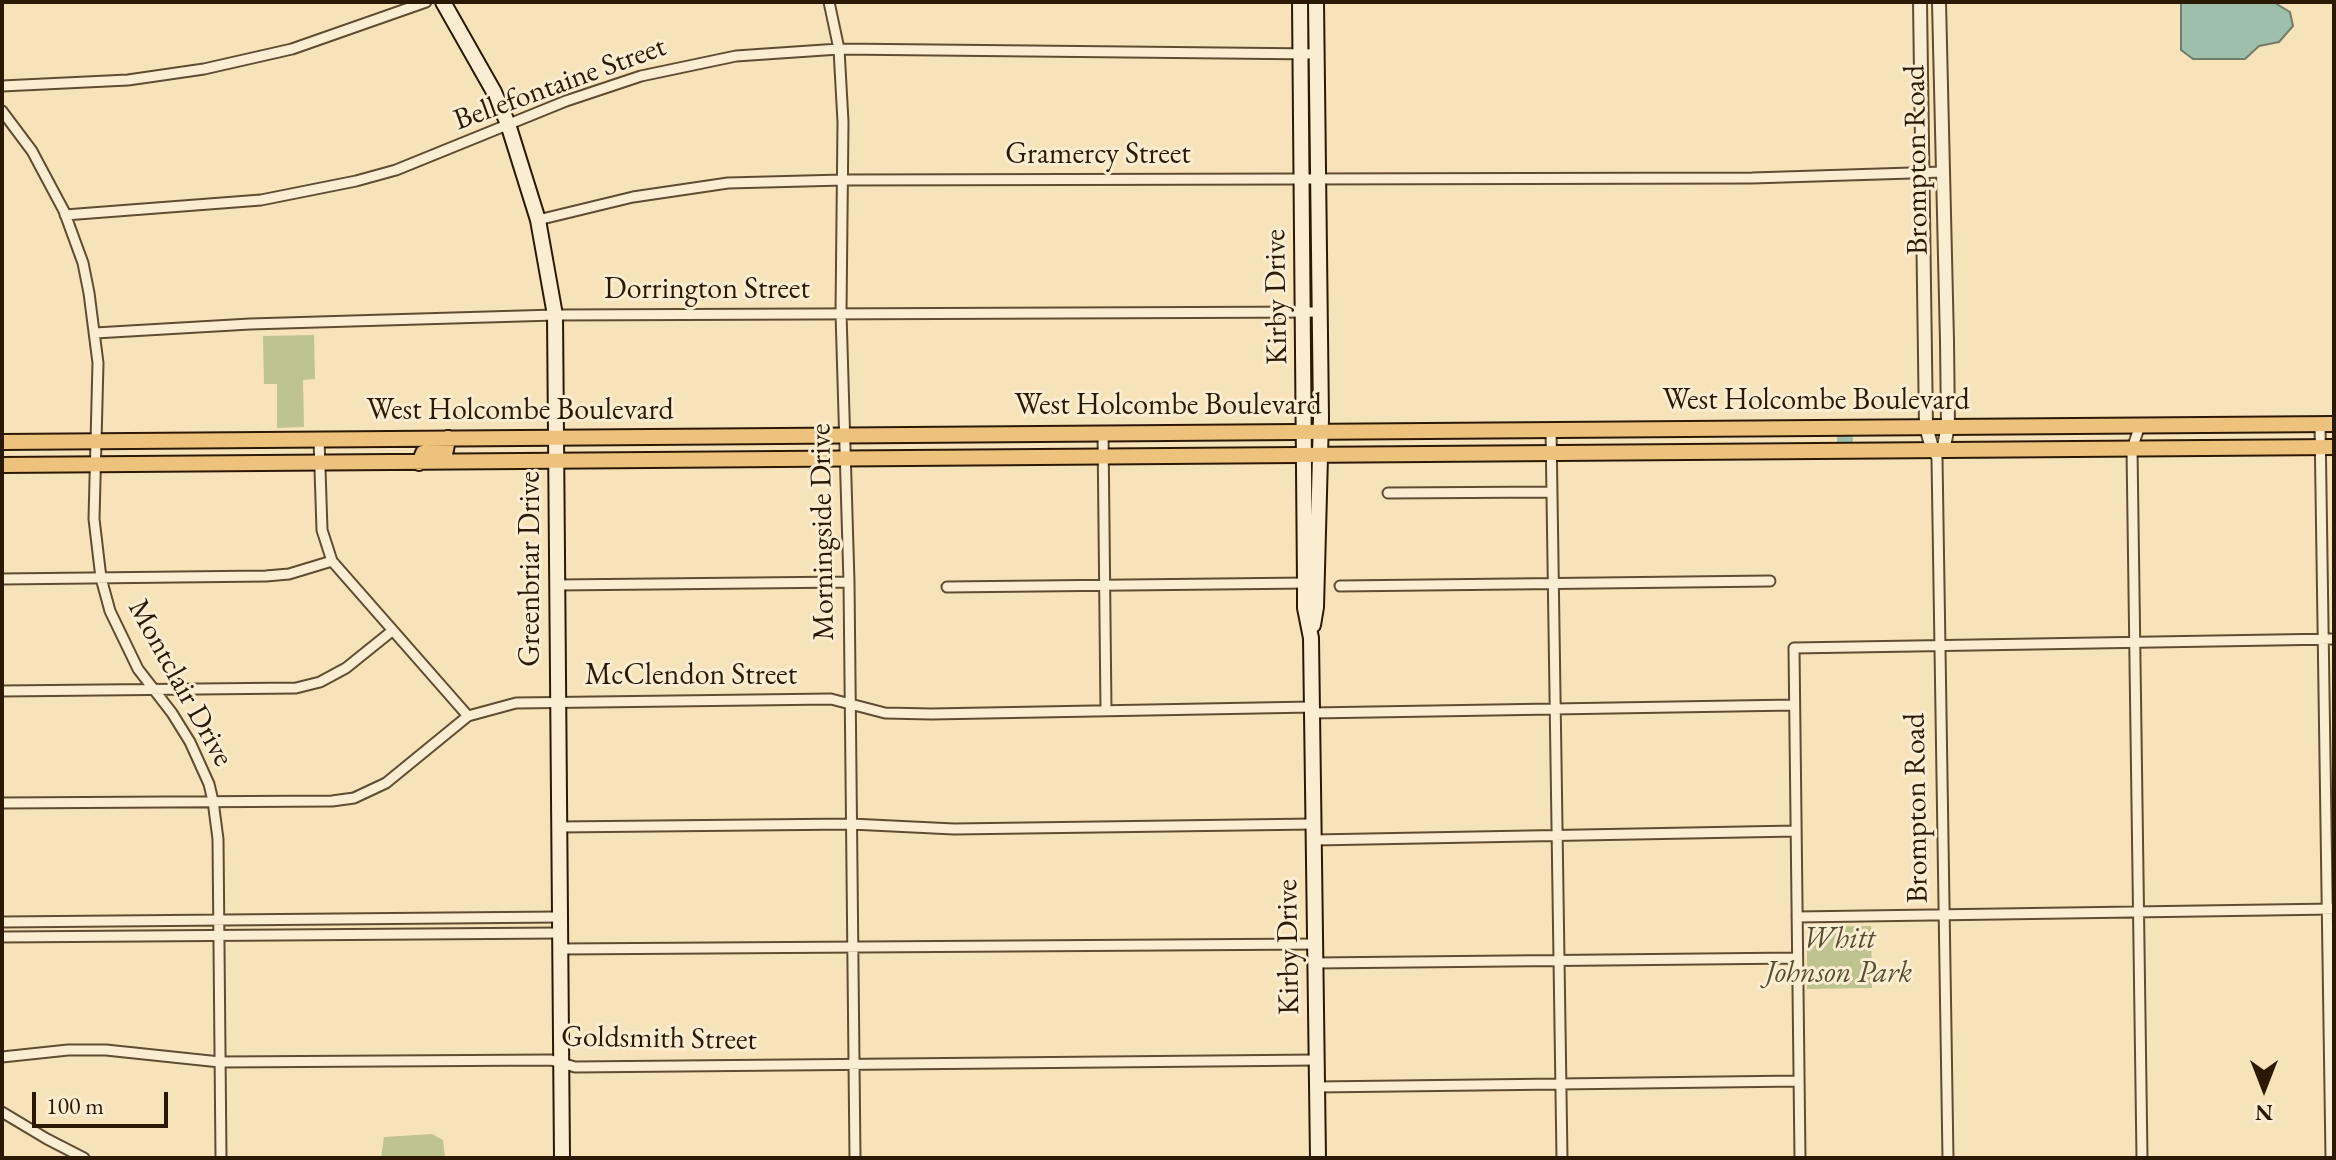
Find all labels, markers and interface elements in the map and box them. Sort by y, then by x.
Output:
street label: Bellefontaine Street [449,29,671,139]
street label: Brompton Road [1897,65,1937,255]
street label: Gramercy Street [1005,137,1191,173]
street label: Kirby Drive [1258,229,1296,365]
street label: Dorrington Street [604,272,810,308]
street label: West Holcombe Boulevard [1662,383,1970,419]
street label: West Holcombe Boulevard [1014,388,1322,424]
street label: West Holcombe Boulevard [366,393,674,429]
street label: Morningside Drive [803,423,843,641]
street label: Greenbriar Drive [513,471,549,667]
street label: Montclair Drive [119,593,241,773]
street label: McClendon Street [585,658,797,694]
street label: Brompton Road [1897,713,1937,903]
street label: Kirby Drive [1270,879,1308,1015]
park label: Whitt Johnson Park [1766,922,1912,992]
street label: Goldsmith Street [561,1019,757,1059]
north arrow [2224,1048,2304,1128]
scale bar [36,1076,172,1126]
text: 100 m [46,1090,104,1121]
text: N [2255,1098,2273,1127]

